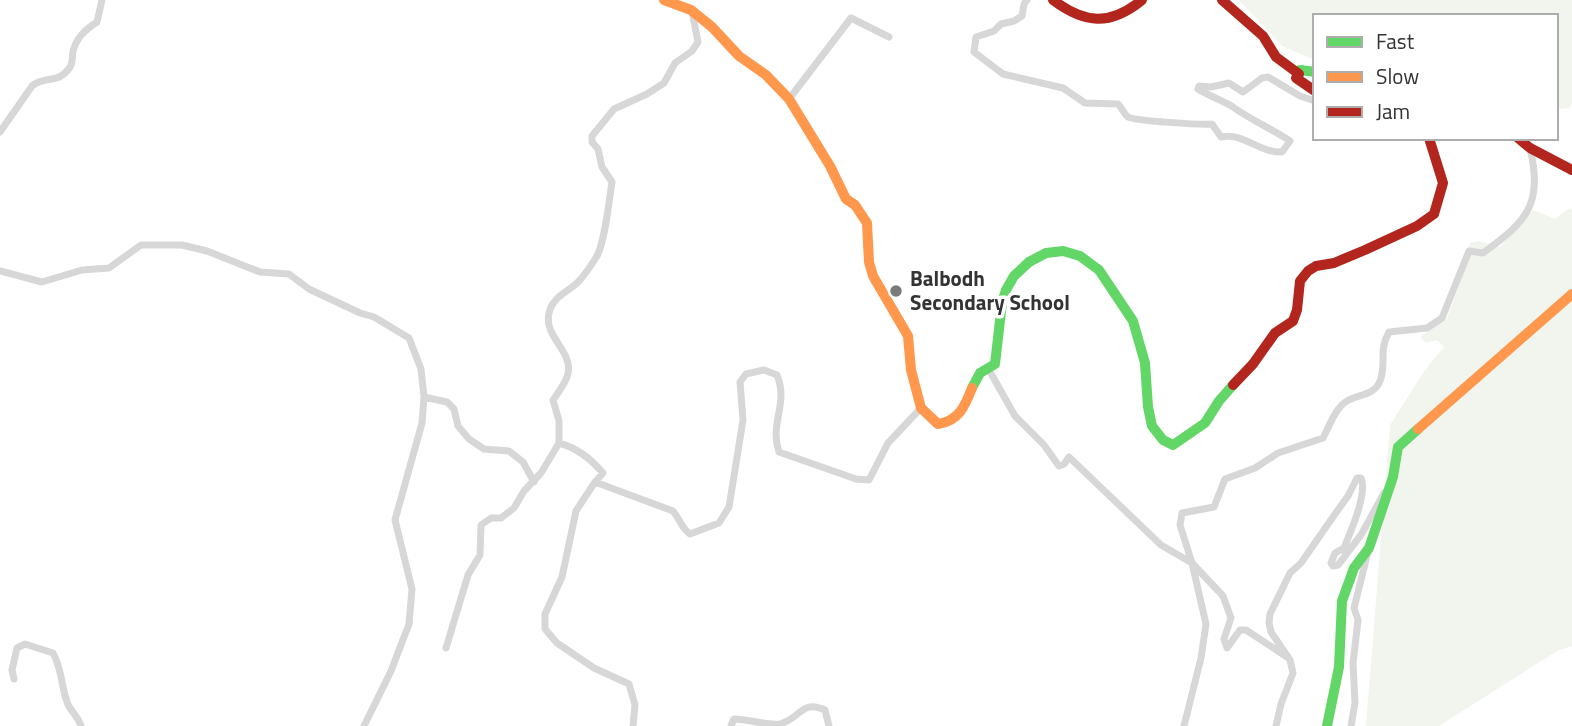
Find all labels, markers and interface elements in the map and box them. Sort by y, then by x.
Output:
legend [1313,14,1558,140]
text: Fast [1376,25,1415,57]
text: Slow [1376,60,1419,92]
text: Jam [1376,95,1410,127]
place label: Balbodh Secondary School [910,262,1070,318]
marker: Balbodh Secondary School [888,283,904,299]

